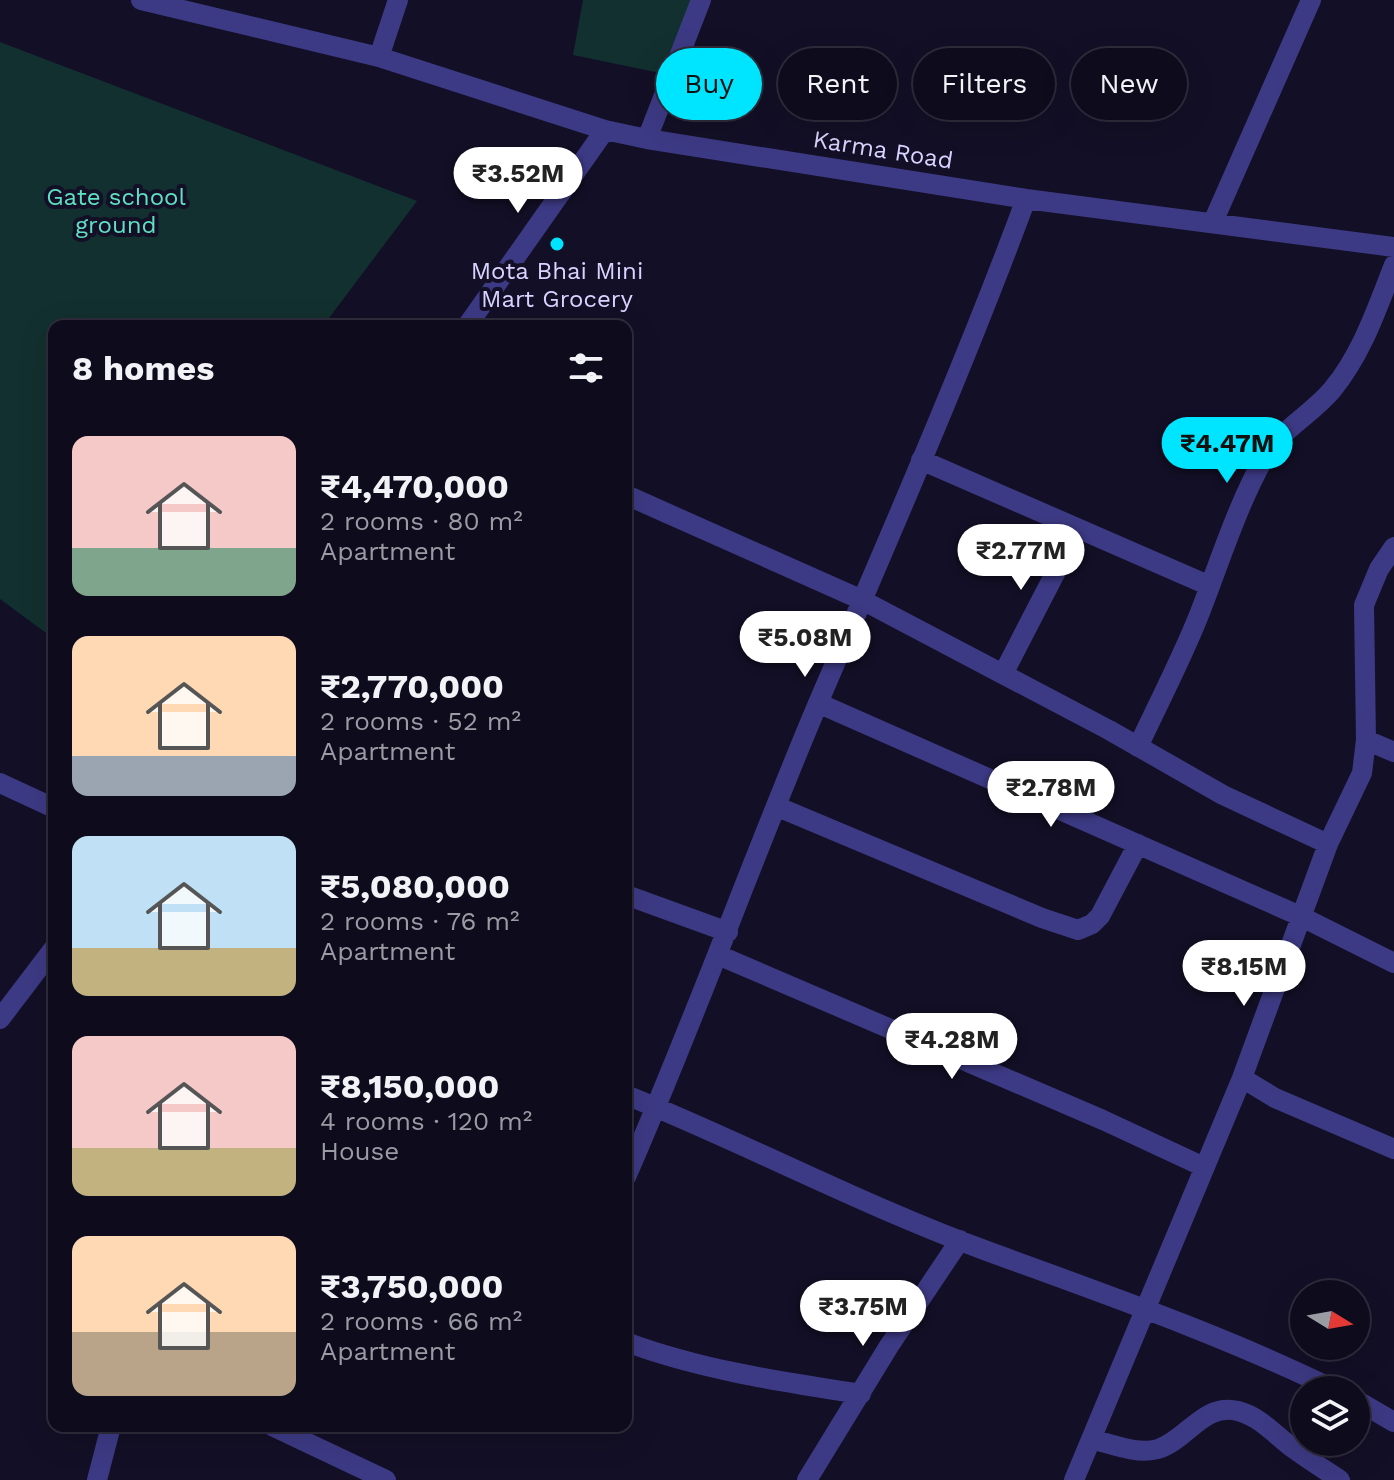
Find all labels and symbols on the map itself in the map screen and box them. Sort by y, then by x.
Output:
street label: Karma Road [811,125,955,175]
pin: ₹3.52M [453,147,583,215]
park label: Gate school ground [46,183,186,239]
marker: Mota Bhai Mini Mart Grocery [548,235,566,253]
place label: Mota Bhai Mini Mart Grocery [471,257,643,313]
pin: ₹4.47M [1162,417,1292,485]
pin: ₹2.77M [956,524,1086,592]
pin: ₹5.08M [740,611,870,679]
pin: ₹2.78M [986,761,1116,829]
pin: ₹8.15M [1179,940,1309,1008]
pin: ₹4.28M [887,1013,1017,1081]
pin: ₹3.75M [798,1280,928,1348]
north arrow [1290,1280,1370,1360]

